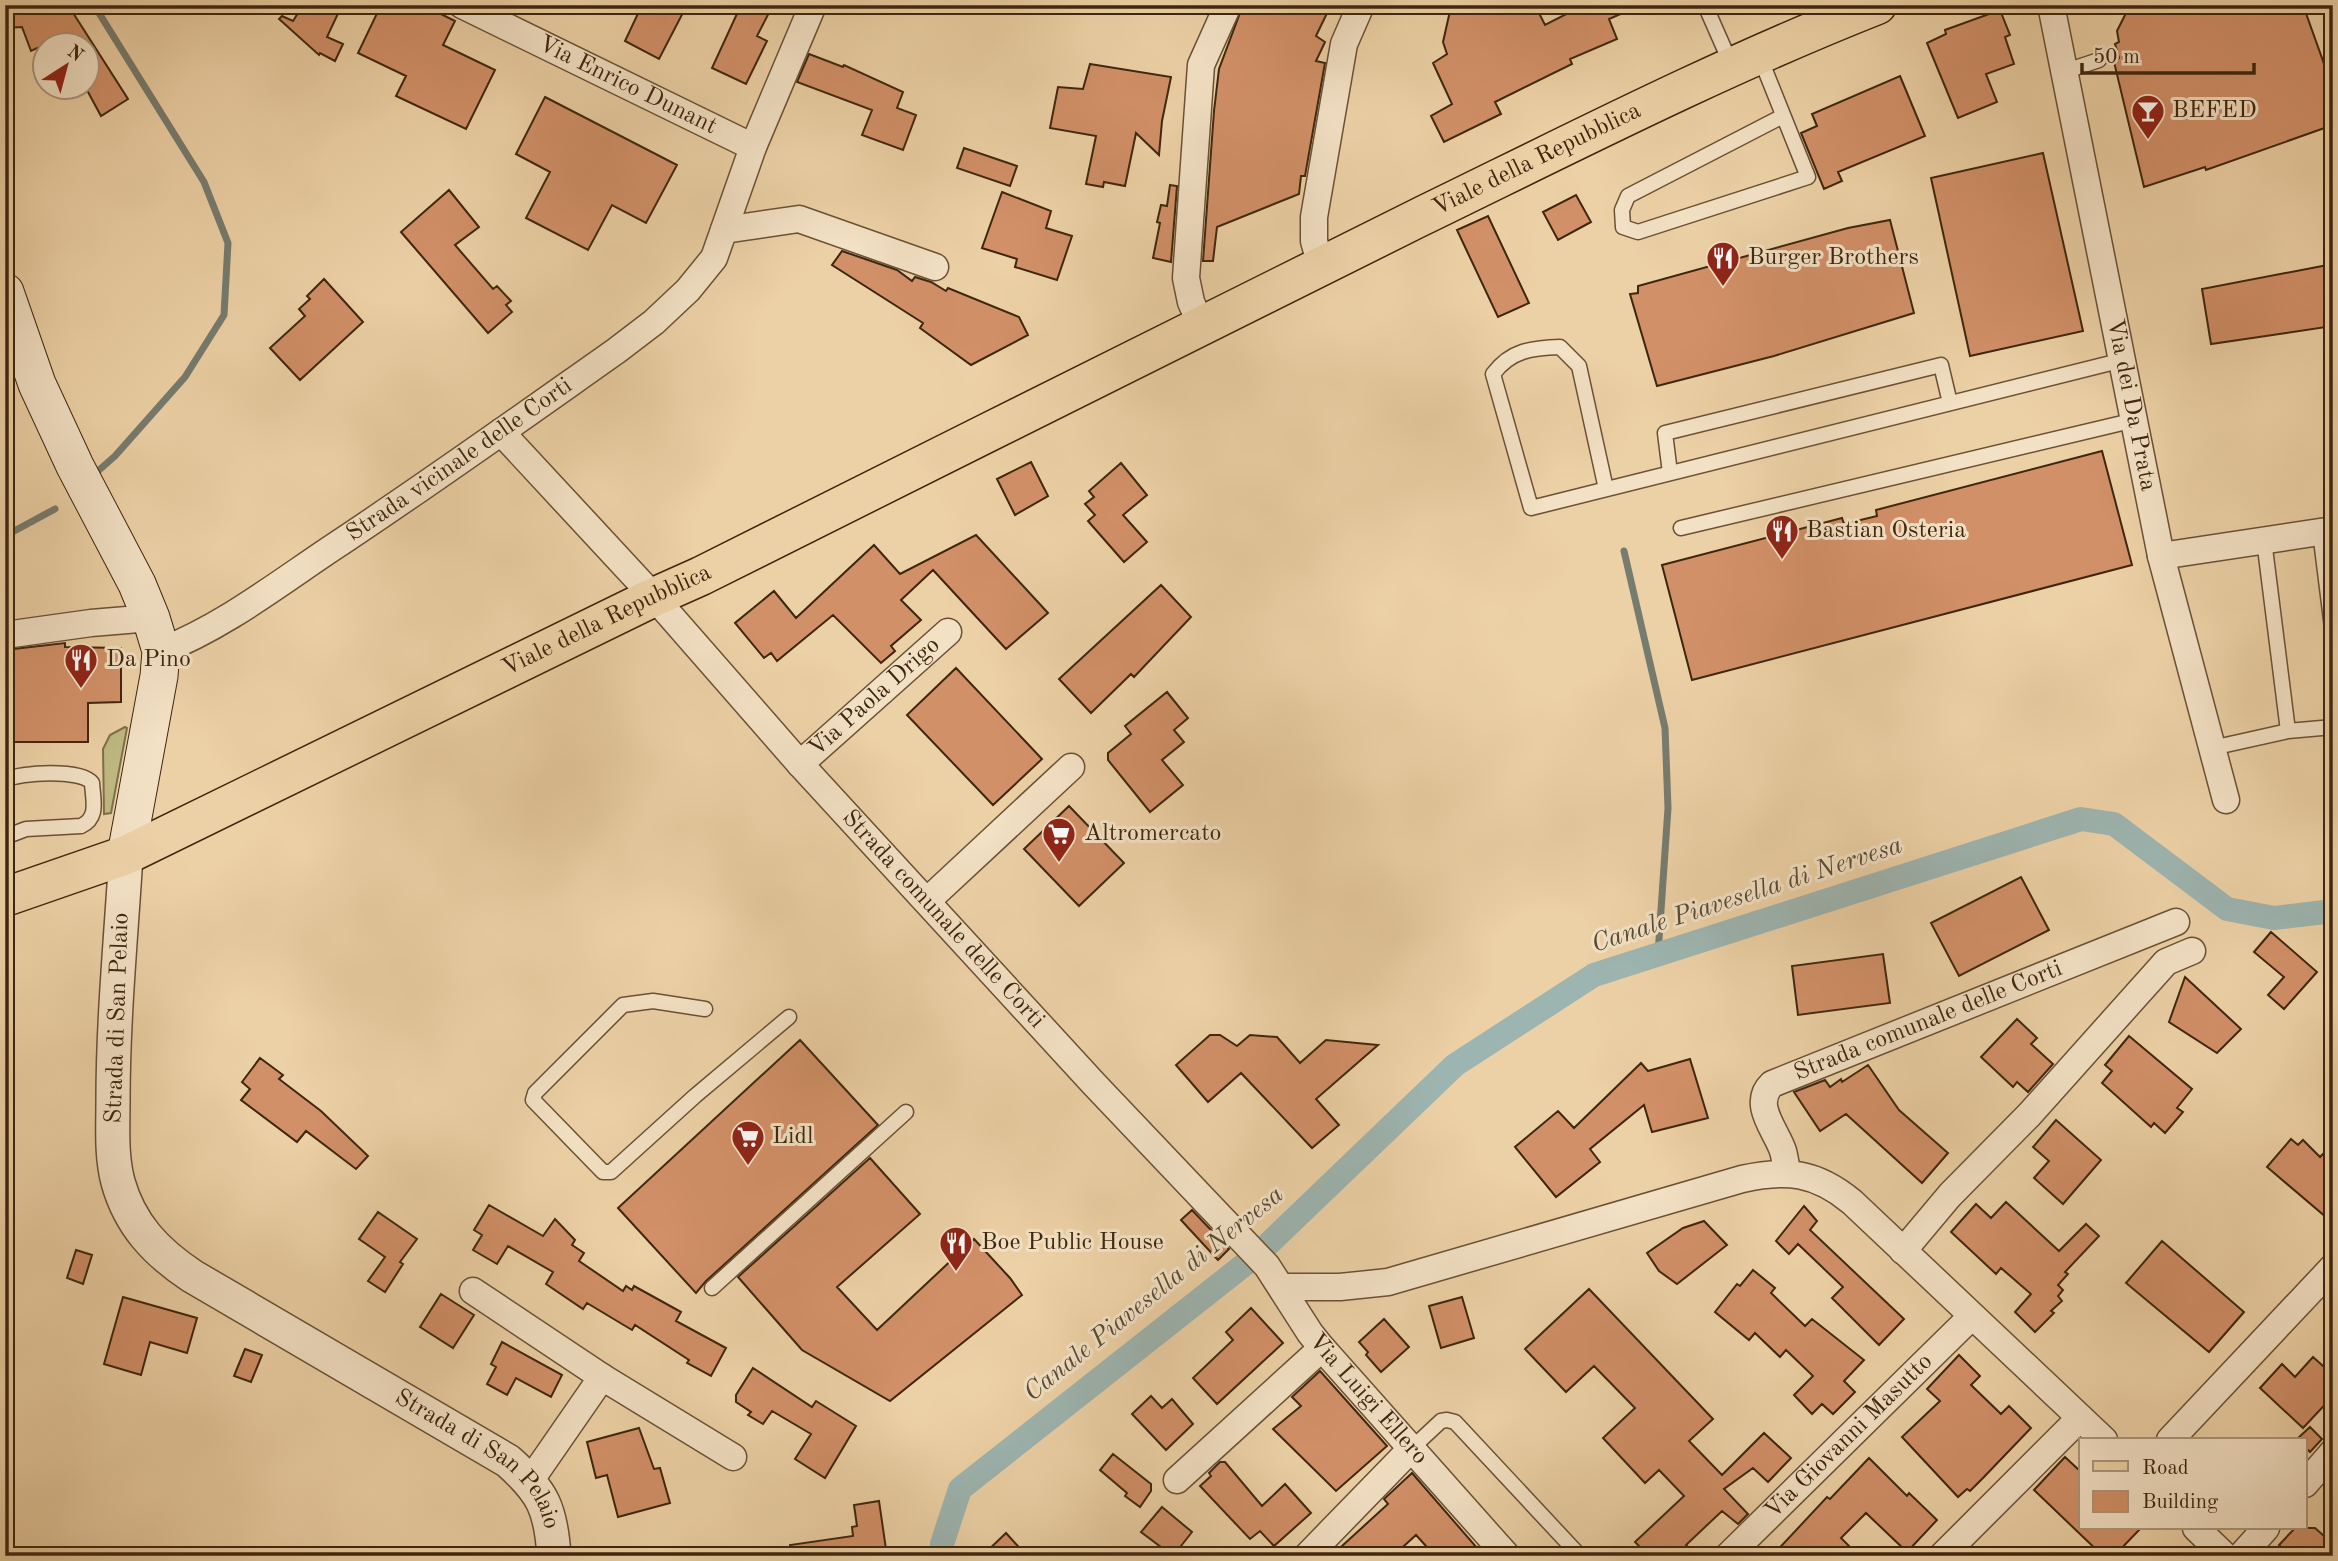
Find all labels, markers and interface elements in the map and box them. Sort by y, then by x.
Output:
north arrow [32,32,102,102]
street label: Via Enrico Dunant [534,32,720,139]
scale bar [2082,32,2254,76]
text: N [63,42,86,67]
text: 50 m [2093,47,2140,68]
bar icon: BEFED [2129,92,2167,141]
street label: Viale della Repubblica [1429,99,1645,221]
place label: BEFED [2172,99,2257,123]
restaurant icon: Burger Brothers [1704,239,1742,288]
place label: Burger Brothers [1748,246,1919,270]
street label: Via dei Da Prata [2102,317,2160,493]
street label: Strada vicinale delle Corti [343,374,577,547]
restaurant icon: Bastian Osteria [1763,512,1801,561]
place label: Bastian Osteria [1806,519,1966,543]
street label: Viale della Repubblica [499,561,716,681]
street label: Via Paola Drigo [804,633,945,762]
restaurant icon: Da Pino [62,641,100,690]
place label: Da Pino [106,648,191,672]
street label: Strada comunale delle Corti [837,806,1049,1033]
supermarket icon: Altromercato [1040,815,1078,864]
place label: Altromercato [1084,822,1222,846]
water label: Canale Piavesella di Nervesa [1588,832,1906,958]
street label: Strada di San Pelaio [102,912,134,1124]
street label: Strada comunale delle Corti [1791,957,2066,1086]
supermarket icon: Lidl [729,1118,767,1167]
place label: Lidl [772,1125,814,1149]
water label: Canale Piavesella di Nervesa [1019,1181,1289,1406]
restaurant icon: Boe Public House [937,1224,975,1273]
place label: Boe Public House [981,1231,1164,1255]
street label: Via Luigi Ellero [1304,1329,1432,1469]
street label: Via Giovanni Masutto [1761,1350,1938,1524]
street label: Strada di San Pelaio [391,1385,563,1531]
legend [2079,1438,2306,1530]
text: Road [2142,1458,2189,1479]
text: Building [2142,1492,2219,1513]

